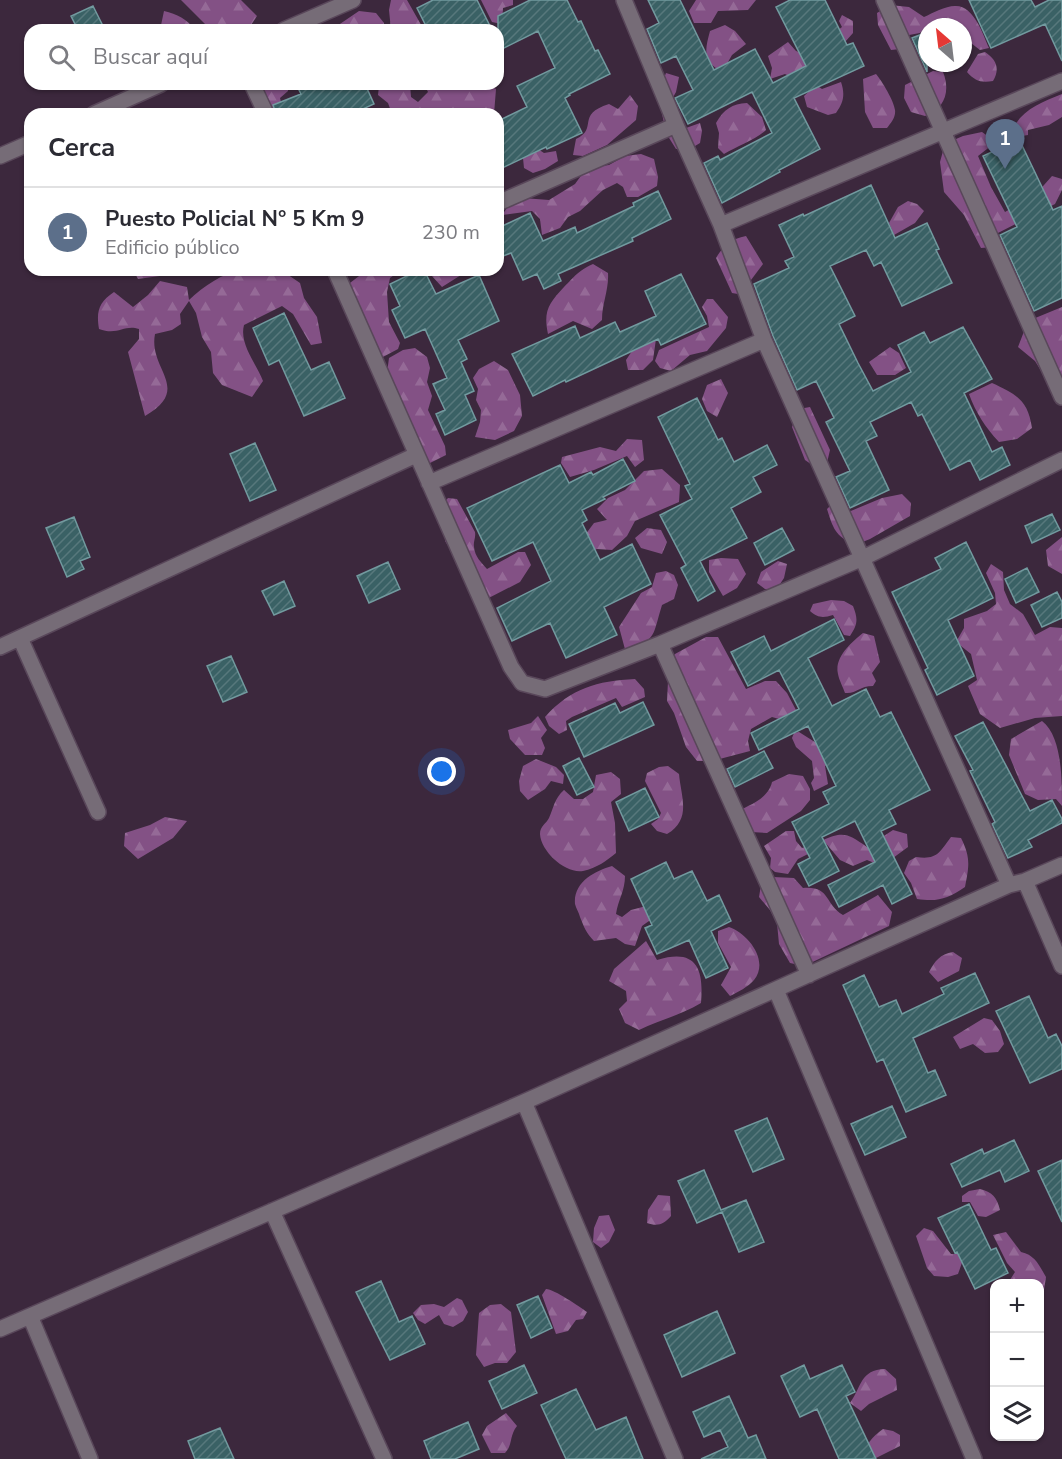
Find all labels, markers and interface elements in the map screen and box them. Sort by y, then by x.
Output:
north arrow [918,18,972,72]
search box [24,24,504,90]
icon: search [45,41,78,74]
text: Buscar aquí [93,42,208,72]
pin: 1 [986,120,1024,169]
text: Cerca [48,130,115,165]
text: Puesto Policial N° 5 Km 9 [105,204,364,234]
text: 1 [62,219,74,246]
text: 230 m [422,219,480,246]
text: Edificio público [105,234,240,261]
your location [427,757,456,786]
map controls [990,1279,1044,1441]
button: + [990,1279,1044,1333]
button: − [990,1333,1044,1387]
button: layers [990,1387,1044,1441]

